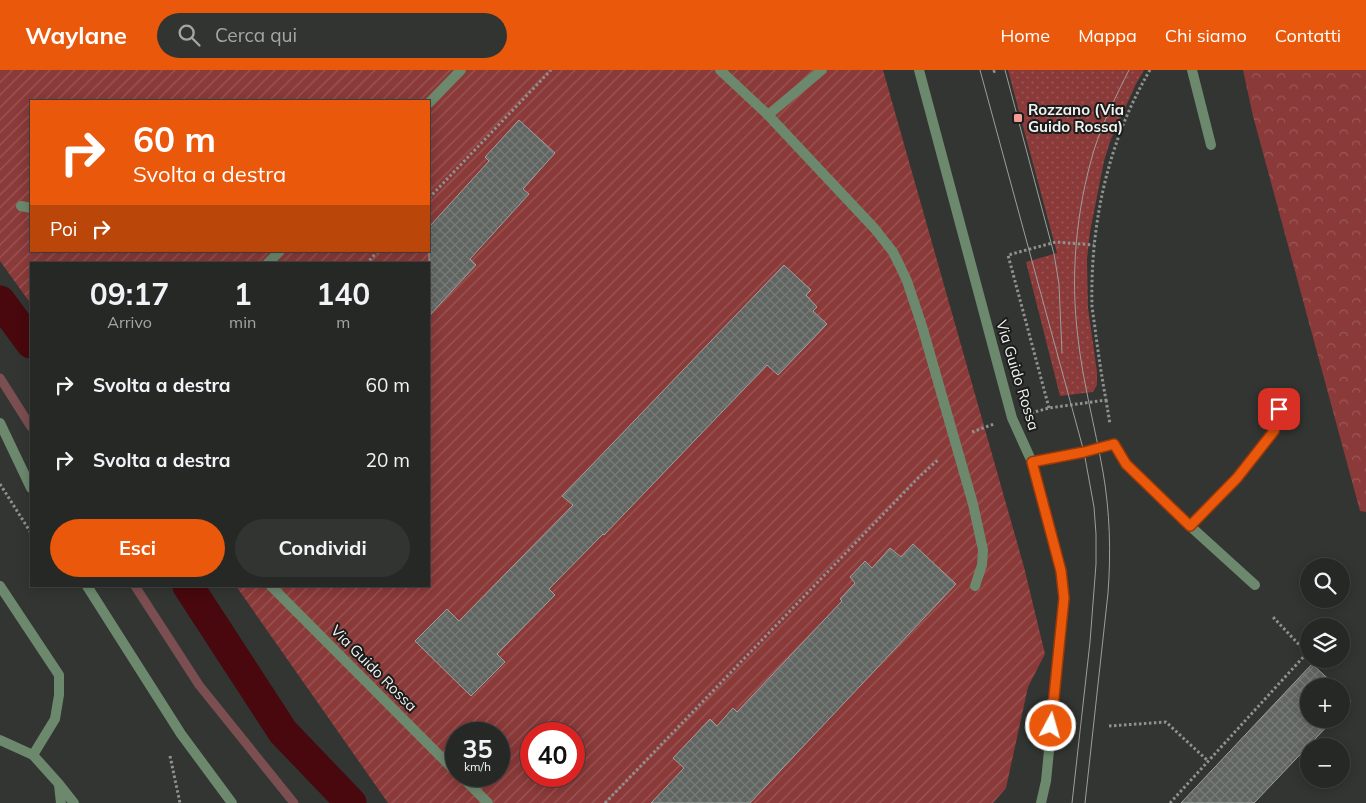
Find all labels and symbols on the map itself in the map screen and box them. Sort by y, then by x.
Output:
place label: Rozzano (Via Guido Rossa) [1028,100,1124,136]
marker: Rozzano (Via Guido Rossa) [1012,112,1024,124]
street label: Via Guido Rossa [992,318,1044,432]
pin [1258,388,1300,430]
street label: Via Guido Rossa [327,621,421,715]
position arrow [1024,699,1076,751]
speed limit sign: 40 [520,722,585,787]

